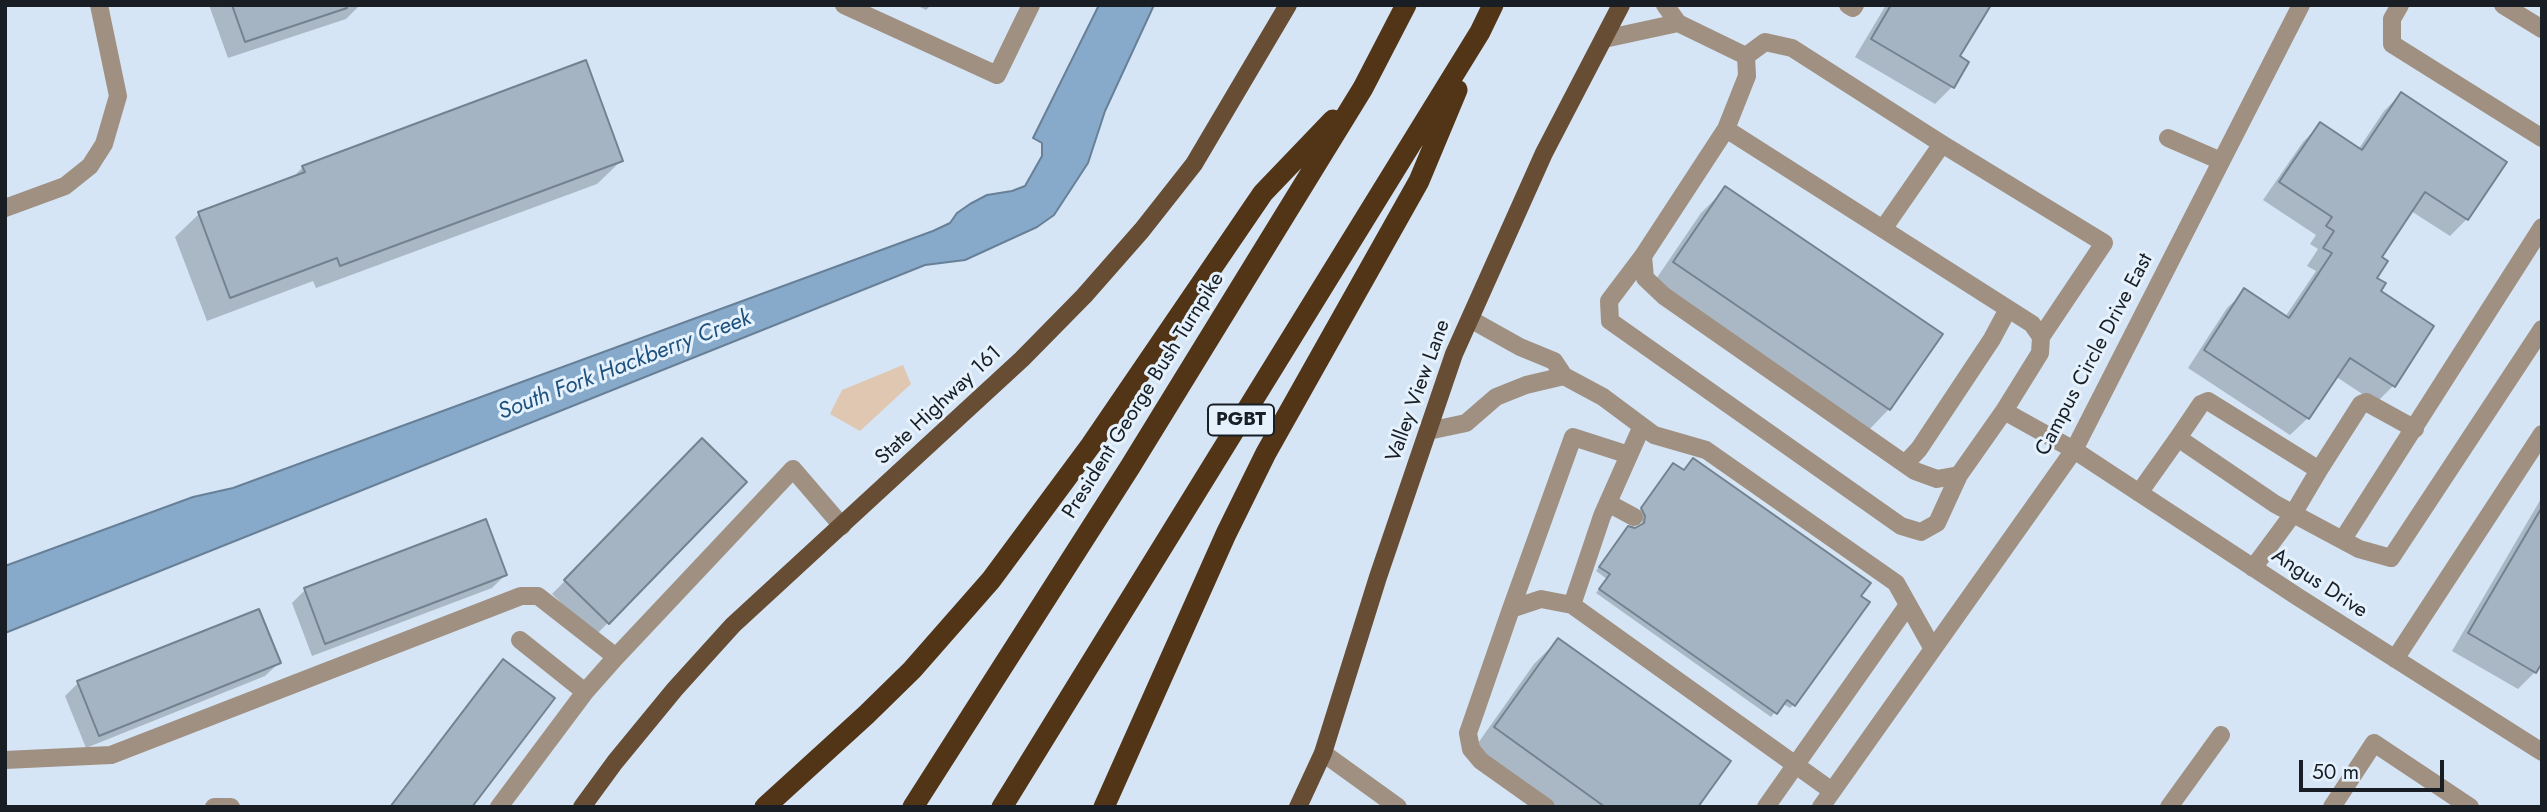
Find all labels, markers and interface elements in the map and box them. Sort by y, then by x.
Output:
street label: Campus Circle Drive East [2031,250,2159,460]
street label: President George Bush Turnpike [1058,268,1230,524]
water label: South Fork Hackberry Creek [495,305,755,427]
street label: Valley View Lane [1382,317,1456,465]
street label: State Highway 161 [871,341,1007,471]
road number: PGBT [1208,404,1274,436]
street label: Angus Drive [2266,544,2372,624]
scale bar [2302,746,2447,790]
text: 50 m [2312,757,2359,787]

